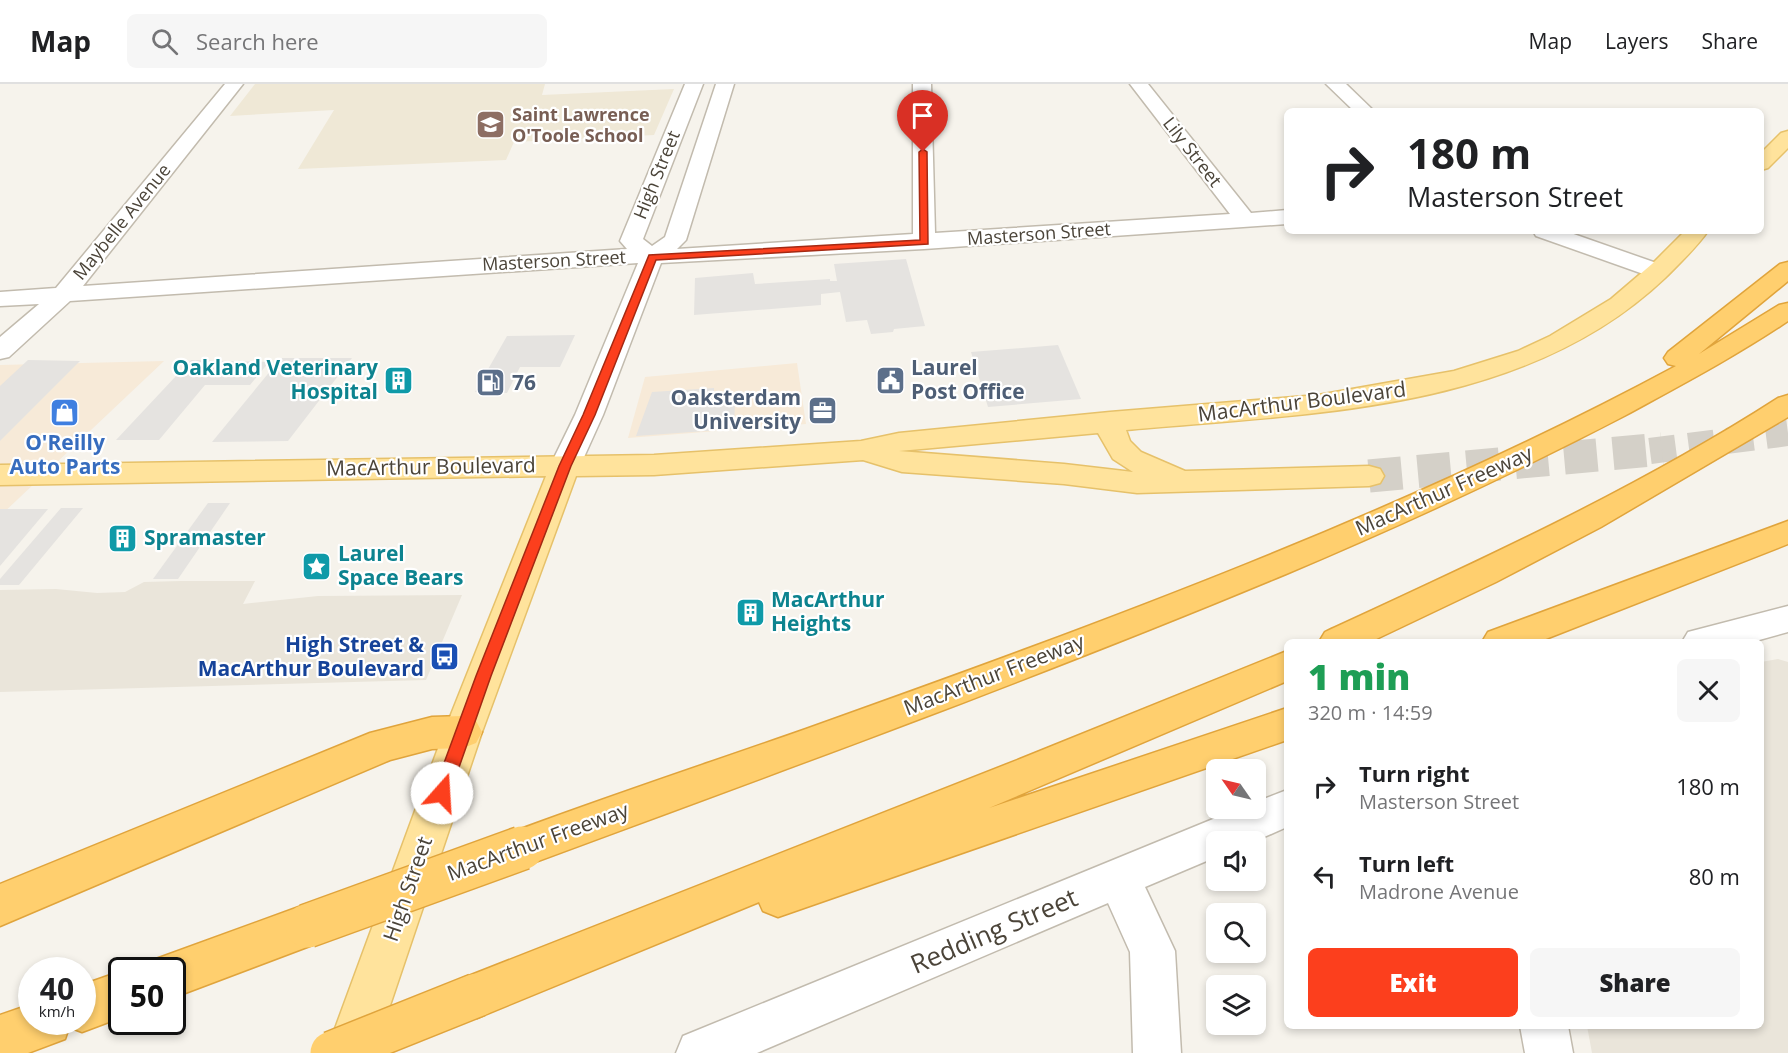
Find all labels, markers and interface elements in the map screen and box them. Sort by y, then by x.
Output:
search box [127,14,547,68]
text: Map [30,22,91,60]
icon: search [148,25,181,58]
text: Search here [196,26,319,56]
text: Map [1529,27,1572,55]
text: Layers [1605,27,1669,55]
text: Share [1702,27,1758,55]
pin [897,90,948,152]
icon: arrive [906,99,939,132]
place label: Saint Lawrence O'Toole School [512,102,650,147]
school or university icon: Saint Lawrence O'Toole School [475,109,507,141]
street label: Lily Street [1158,112,1228,191]
text: 180 m [1407,124,1531,181]
street label: High Street [627,127,685,223]
icon: right [1308,132,1386,210]
street label: Maybelle Avenue [67,158,176,284]
text: Masterson Street [1407,178,1623,215]
street label: Masterson Street [966,216,1112,250]
street label: Masterson Street [481,244,627,276]
place label: Oakland Veterinary Hospital [172,353,378,405]
place label: Laurel Post Office [911,353,1025,405]
building icon: Oakland Veterinary Hospital [383,364,415,396]
public building icon: Laurel Post Office [874,364,906,396]
fuel station icon: 76 [475,367,507,399]
place label: 76 [512,368,536,396]
street label: MacArthur Boulevard [1196,374,1408,428]
place label: Oaksterdam University [670,383,801,435]
office icon: Oaksterdam University [806,394,838,426]
shop icon: O'Reilly Auto Parts [49,396,81,428]
place label: O'Reilly Auto Parts [10,428,120,480]
street label: MacArthur Freeway [1351,438,1537,542]
street label: MacArthur Boulevard [326,450,536,482]
building icon: Spramaster [107,522,139,554]
place label: Spramaster [144,523,266,551]
place label: Laurel Space Bears [338,539,463,591]
place icon: Laurel Space Bears [301,550,333,582]
place label: MacArthur Heights [771,585,885,637]
building icon: MacArthur Heights [734,596,766,628]
street label: MacArthur Freeway [899,627,1088,721]
place label: High Street & MacArthur Boulevard [198,630,424,682]
bus stop icon: High Street & MacArthur Boulevard [429,641,461,673]
text: 1 min [1308,652,1410,701]
button: close [1677,659,1740,722]
text: 320 m · 14:59 [1308,699,1433,726]
text: Turn right [1359,758,1470,788]
north arrow [1206,759,1266,819]
map controls [1206,759,1266,1035]
position arrow [410,761,474,825]
icon: right [1308,770,1341,803]
text: 180 m [1676,771,1740,801]
text: Masterson Street [1359,788,1519,815]
street label: MacArthur Freeway [443,795,633,887]
button: sound [1206,831,1266,891]
street label: High Street [376,832,438,945]
text: Turn left [1359,848,1454,878]
icon: left [1308,860,1341,893]
text: 80 m [1689,861,1740,891]
text: Madrone Avenue [1359,878,1519,905]
street label: Redding Street [904,879,1083,982]
button: search [1206,903,1266,963]
button: Exit [1308,948,1518,1017]
button: Share [1530,948,1740,1017]
speed limit sign: 50 [108,957,186,1035]
text: 40 [40,968,74,1009]
button: layers [1206,975,1266,1035]
text: km/h [39,1001,75,1021]

